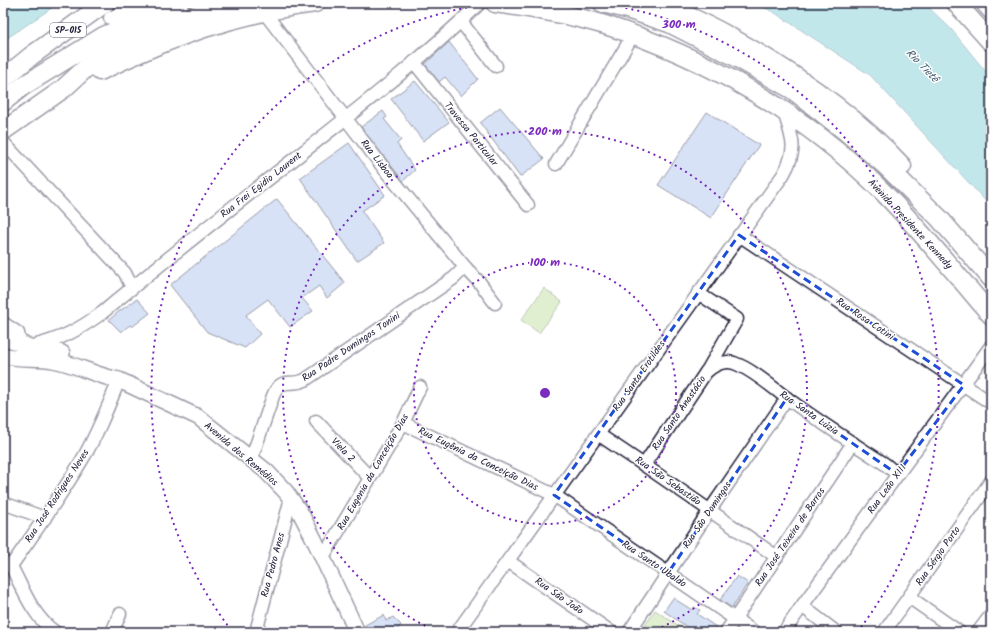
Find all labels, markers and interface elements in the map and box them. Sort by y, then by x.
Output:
text: 300 m [661,15,696,34]
road number: SP-015 [50,23,86,37]
water label: Rio Tietê [901,45,944,89]
street label: Travessa Particular [440,98,502,170]
text: 200 m [528,122,562,141]
street label: Rua Lisboa [357,136,398,182]
street label: Rua Frei Egidio Laurent [217,148,305,222]
street label: Avenida Presidente Kennedy [864,175,956,273]
text: 100 m [530,253,560,272]
street label: Rua Rosa Cotini [833,294,898,345]
street label: Rua Padre Domingos Tonini [299,308,404,386]
street label: Rua Santa Erotildes [609,337,670,415]
street label: Rua Santo Anastácio [648,372,710,454]
centre of rings [538,386,552,400]
street label: Rua Santa Lúzia [776,387,842,440]
street label: Rua Eugenia da Conceição Dias [333,410,413,533]
street label: Avenida dos Remédios [200,418,282,490]
street label: Rua Eugênia da Conceição Dias [415,423,541,495]
street label: Viela 2 [327,434,359,466]
street label: Rua José Rodrigues Neves [21,445,94,546]
street label: Rua São Sebastião [632,452,705,510]
street label: Rua Leão XIII [863,461,911,517]
street label: Rua São Domingos [679,478,736,552]
street label: Rua José Teixeira de Barros [751,484,830,590]
street label: Rua Sérgio Porto [911,522,965,589]
street label: Rua Pedro Anes [257,530,289,599]
street label: Rua Santo Ubaldo [618,536,690,592]
street label: Rua São João [531,573,587,619]

